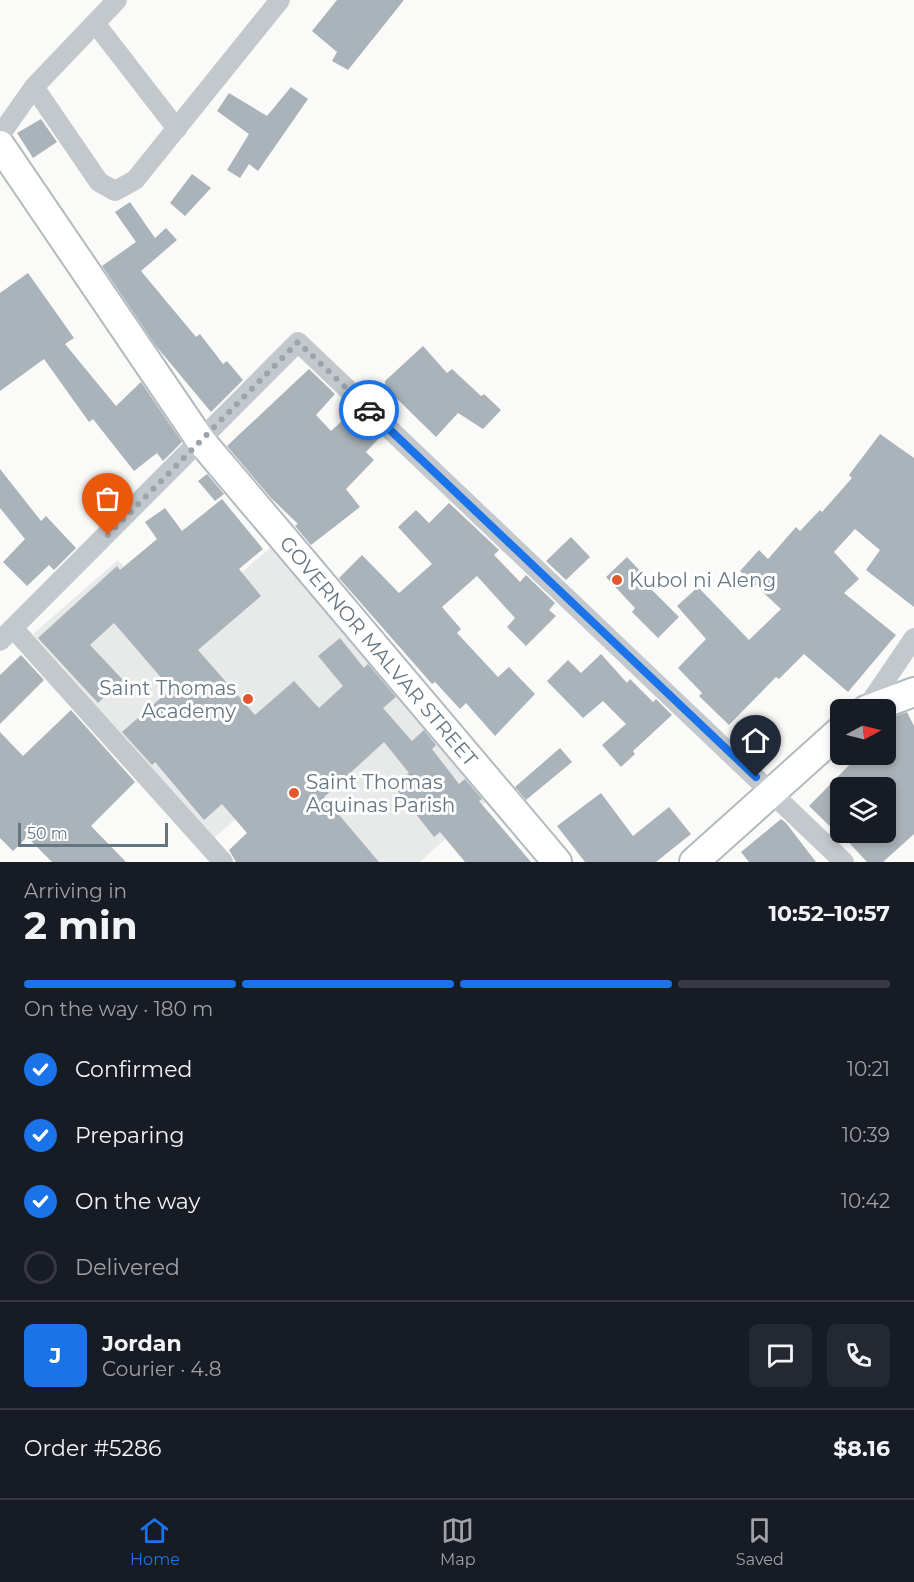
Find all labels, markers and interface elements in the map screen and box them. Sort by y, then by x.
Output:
courier [339,380,399,440]
icon: car [353,394,386,427]
pin [82,473,133,535]
icon: bag [91,482,124,515]
street label: GOVERNOR MALVAR STREET [275,531,483,772]
place label: Kubol ni Aleng [629,568,776,592]
marker: Kubol ni Aleng [610,573,624,587]
place label: Saint Thomas Academy [99,676,236,723]
marker: Saint Thomas Academy [241,692,255,706]
north arrow [830,699,896,765]
map controls [830,699,896,843]
pin [730,715,781,777]
icon: home [739,724,772,757]
place label: Saint Thomas Aquinas Parish [306,770,455,817]
button: layers [830,777,896,843]
marker: Saint Thomas Aquinas Parish [287,786,301,800]
scale bar [18,820,168,848]
text: 50 m [27,824,68,843]
text: Arriving in [24,879,127,903]
text: 10:52–10:57 [768,900,890,927]
text: 2 min [24,901,138,949]
text: On the way · 180 m [24,997,213,1021]
icon: check [24,1053,57,1086]
text: Confirmed [75,1056,192,1083]
text: 10:21 [847,1057,890,1081]
icon: check [24,1119,57,1152]
text: Preparing [75,1122,184,1149]
text: 10:39 [842,1123,890,1147]
icon: check [24,1185,57,1218]
text: On the way [75,1188,200,1215]
text: 10:42 [841,1189,890,1213]
text: Delivered [75,1254,180,1281]
button: chat [749,1324,812,1387]
button: phone [827,1324,890,1387]
text: Jordan [102,1330,182,1357]
text: J [50,1342,61,1369]
text: Courier · 4.8 [102,1357,221,1381]
text: Order #5286 [24,1435,161,1462]
text: $8.16 [833,1435,890,1462]
tab: Home [130,1514,180,1569]
tab: Map [440,1514,476,1569]
tab: Saved [736,1514,784,1569]

